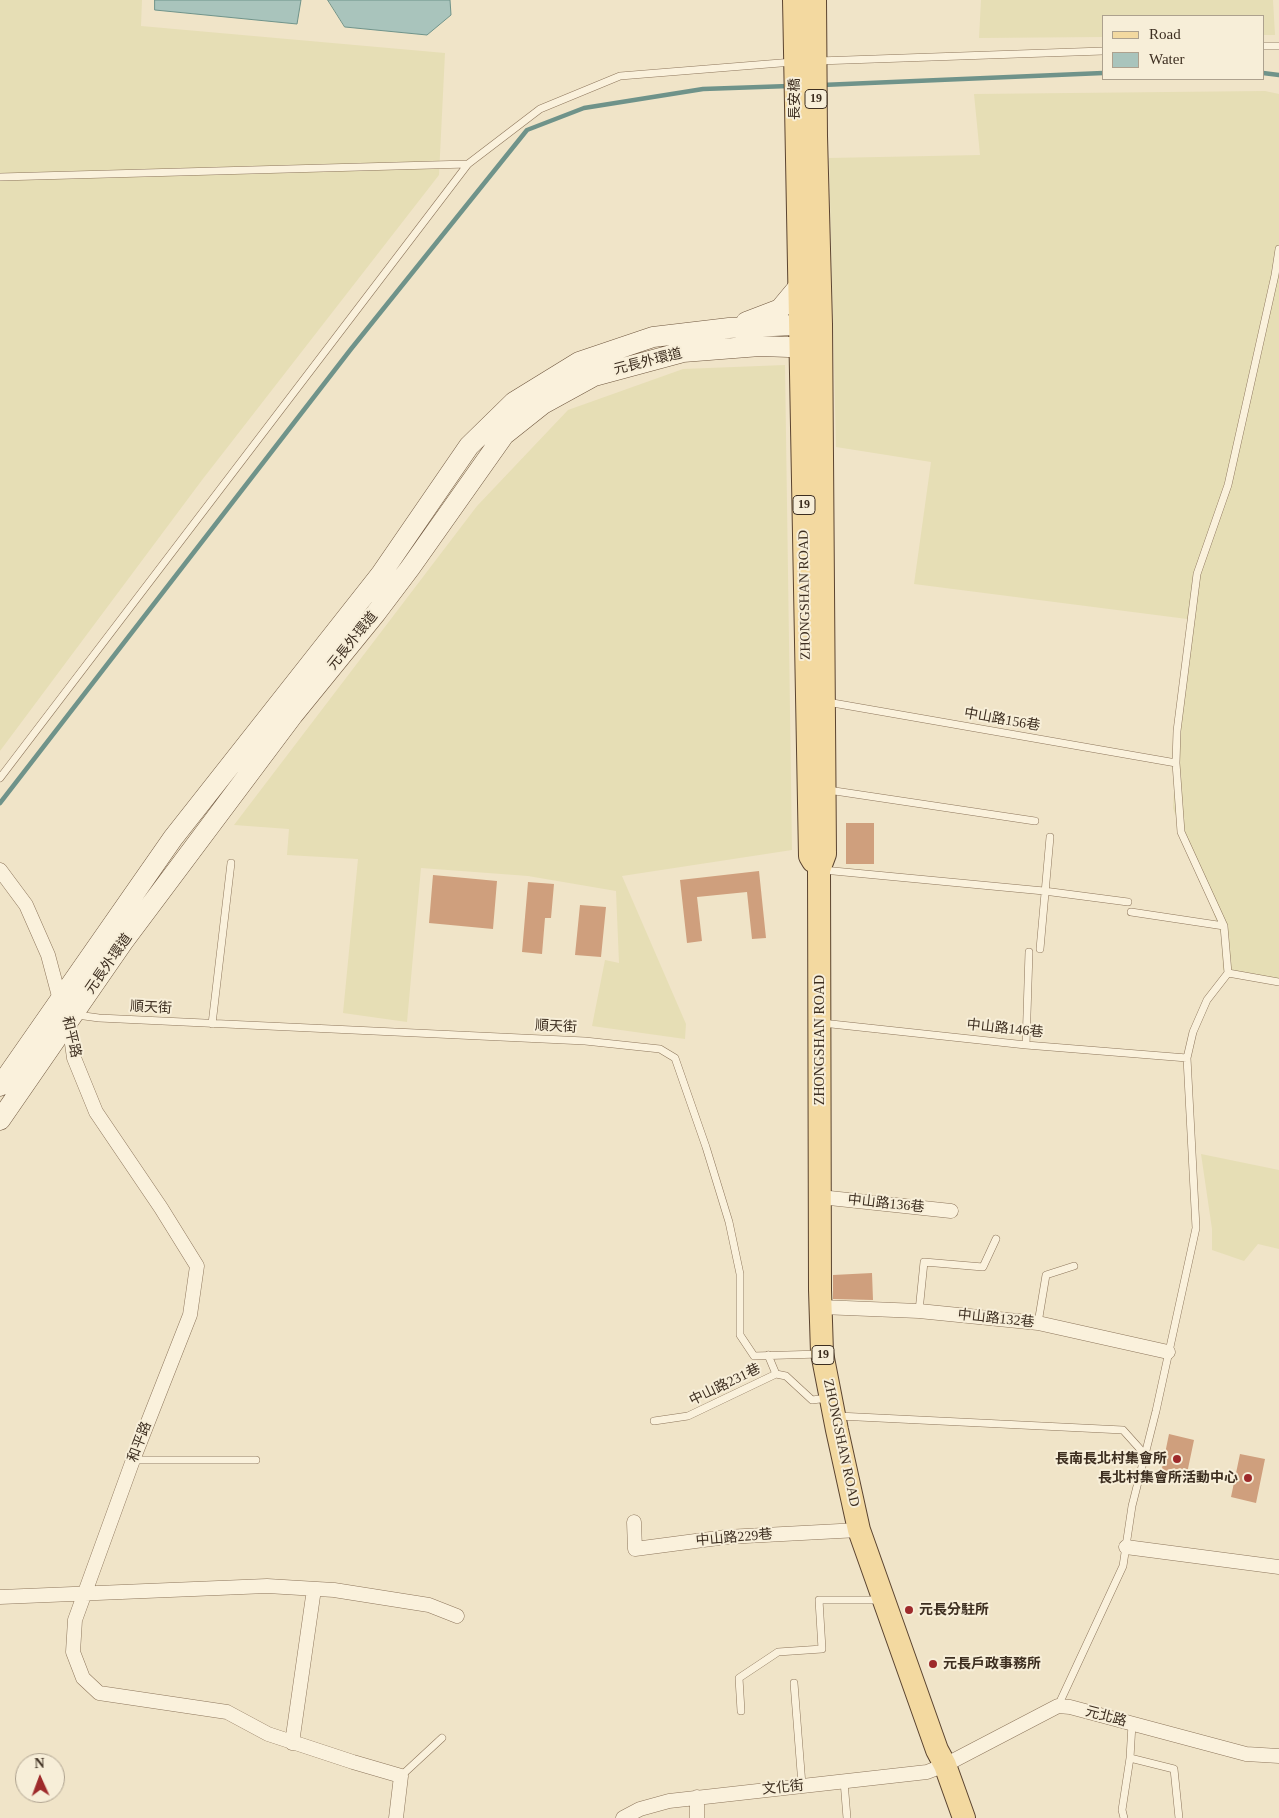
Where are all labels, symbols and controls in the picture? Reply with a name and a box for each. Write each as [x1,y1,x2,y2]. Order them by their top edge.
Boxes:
legend [1102,15,1264,80]
text: Road [1149,26,1181,42]
text: Water [1149,51,1184,67]
street label: 長安橋 [787,78,803,120]
road number: 19 [805,90,827,108]
street label: 元長外環道 [612,345,684,379]
road number: 19 [793,496,815,514]
street label: ZHONGSHAN ROAD [795,530,815,660]
street label: 元長外環道 [324,609,382,673]
street label: 中山路156巷 [963,705,1041,735]
street label: 元長外環道 [82,931,136,997]
street label: ZHONGSHAN ROAD [812,975,828,1105]
street label: 順天街 [130,999,172,1017]
street label: 和平路 [58,1015,84,1059]
street label: 中山路146巷 [966,1017,1044,1041]
street label: 順天街 [535,1018,577,1036]
street label: 中山路136巷 [847,1192,925,1216]
street label: 中山路132巷 [957,1307,1035,1331]
road number: 19 [812,1346,834,1364]
street label: 中山路231巷 [687,1361,763,1409]
street label: ZHONGSHAN ROAD [819,1378,863,1508]
street label: 和平路 [125,1419,155,1465]
place label: 長南長北村集會所 [1055,1451,1167,1467]
marker: 長南長北村集會所 [1171,1453,1183,1465]
place label: 長北村集會所活動中心 [1098,1470,1238,1486]
marker: 長北村集會所活動中心 [1242,1472,1254,1484]
street label: 中山路229巷 [695,1526,773,1550]
place label: 元長分駐所 [919,1602,989,1618]
marker: 元長分駐所 [903,1604,915,1616]
place label: 元長戶政事務所 [943,1656,1041,1672]
marker: 元長戶政事務所 [927,1658,939,1670]
street label: 元北路 [1084,1703,1128,1731]
north arrow [15,1753,65,1803]
text: N [34,1756,45,1771]
street label: 文化街 [761,1777,805,1799]

